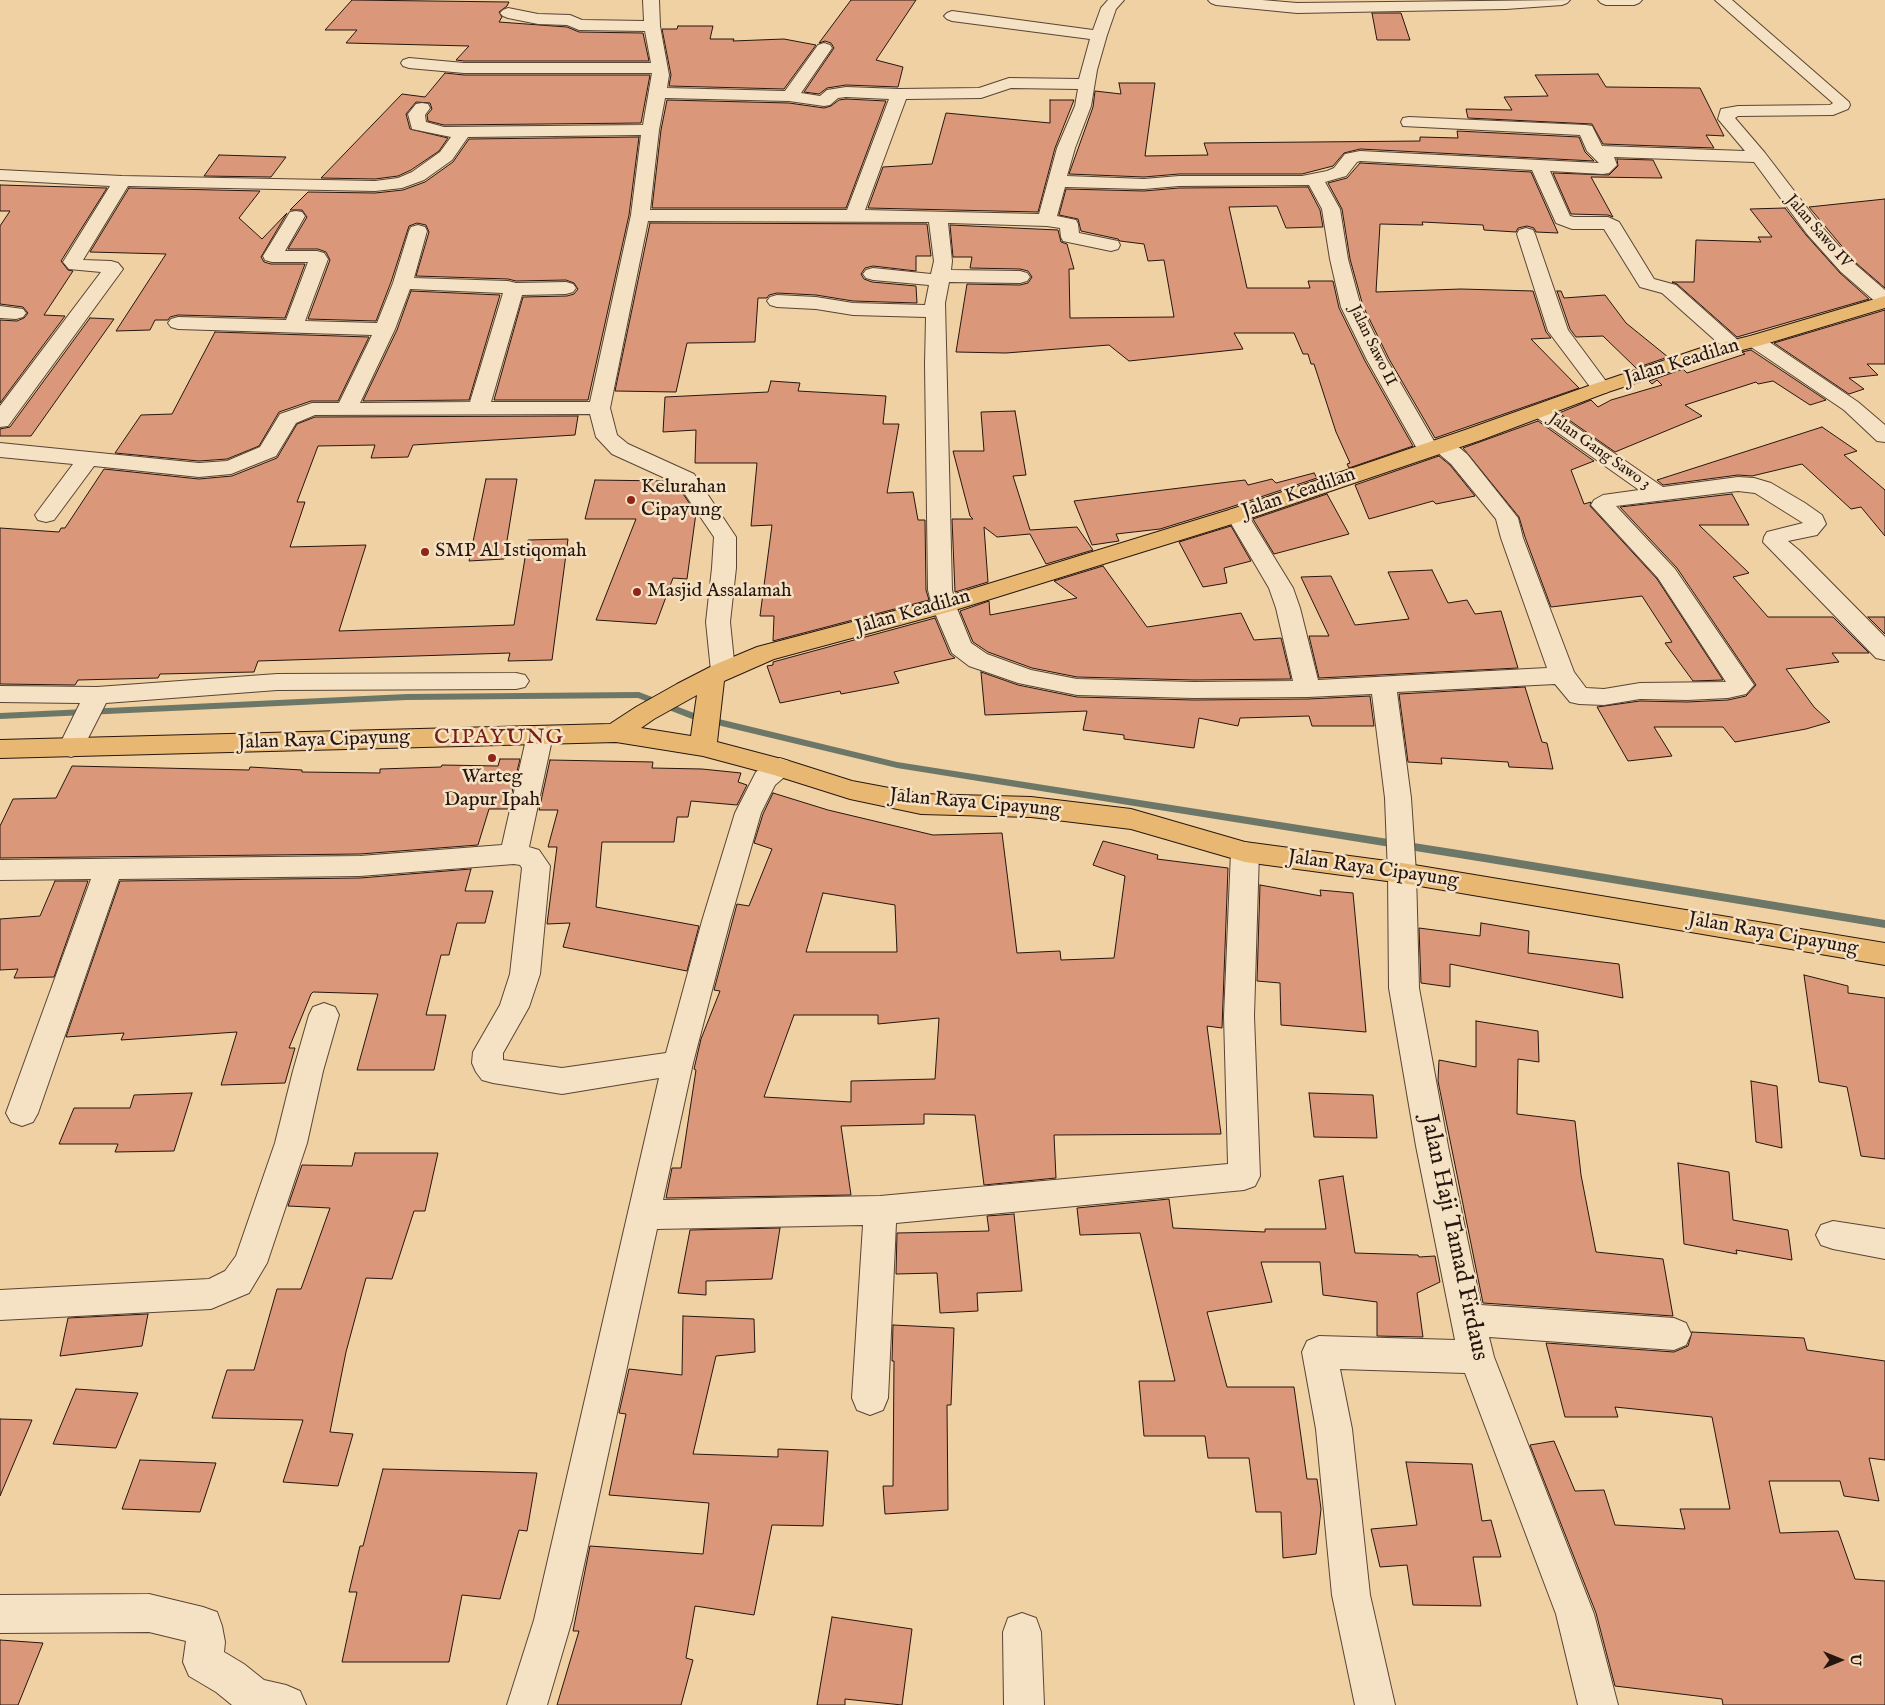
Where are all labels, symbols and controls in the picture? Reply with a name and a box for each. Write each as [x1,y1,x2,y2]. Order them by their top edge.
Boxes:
street label: Jalan Sawo IV [1781,191,1855,273]
street label: Jalan Sawo II [1344,302,1400,390]
street label: Jalan Keadilan [1622,334,1742,392]
street label: Jalan Gang Sawo 3 [1544,410,1654,494]
street label: Jalan Keadilan [1239,463,1359,525]
place label: Kelurahan Cipayung [641,476,726,523]
marker: Kelurahan Cipayung [625,494,637,506]
place label: SMP Al Istiqomah [435,540,587,564]
marker: SMP Al Istiqomah [419,546,431,558]
place label: Masjid Assalamah [647,580,792,604]
street label: Jalan Keadilan [853,585,973,641]
marker: Masjid Assalamah [631,586,643,598]
district label: CIPAYUNG [433,725,565,751]
street label: Jalan Raya Cipayung [238,726,410,756]
marker: Warteg Dapur Ipah [486,752,498,764]
place label: Warteg Dapur Ipah [444,766,540,813]
street label: Jalan Raya Cipayung [888,785,1062,823]
street label: Jalan Raya Cipayung [1286,846,1460,894]
street label: Jalan Raya Cipayung [1686,908,1860,962]
street label: Jalan Haji Tamad Firdaus [1413,1113,1493,1363]
north arrow [1815,1635,1865,1685]
text: U [1846,1654,1864,1666]

